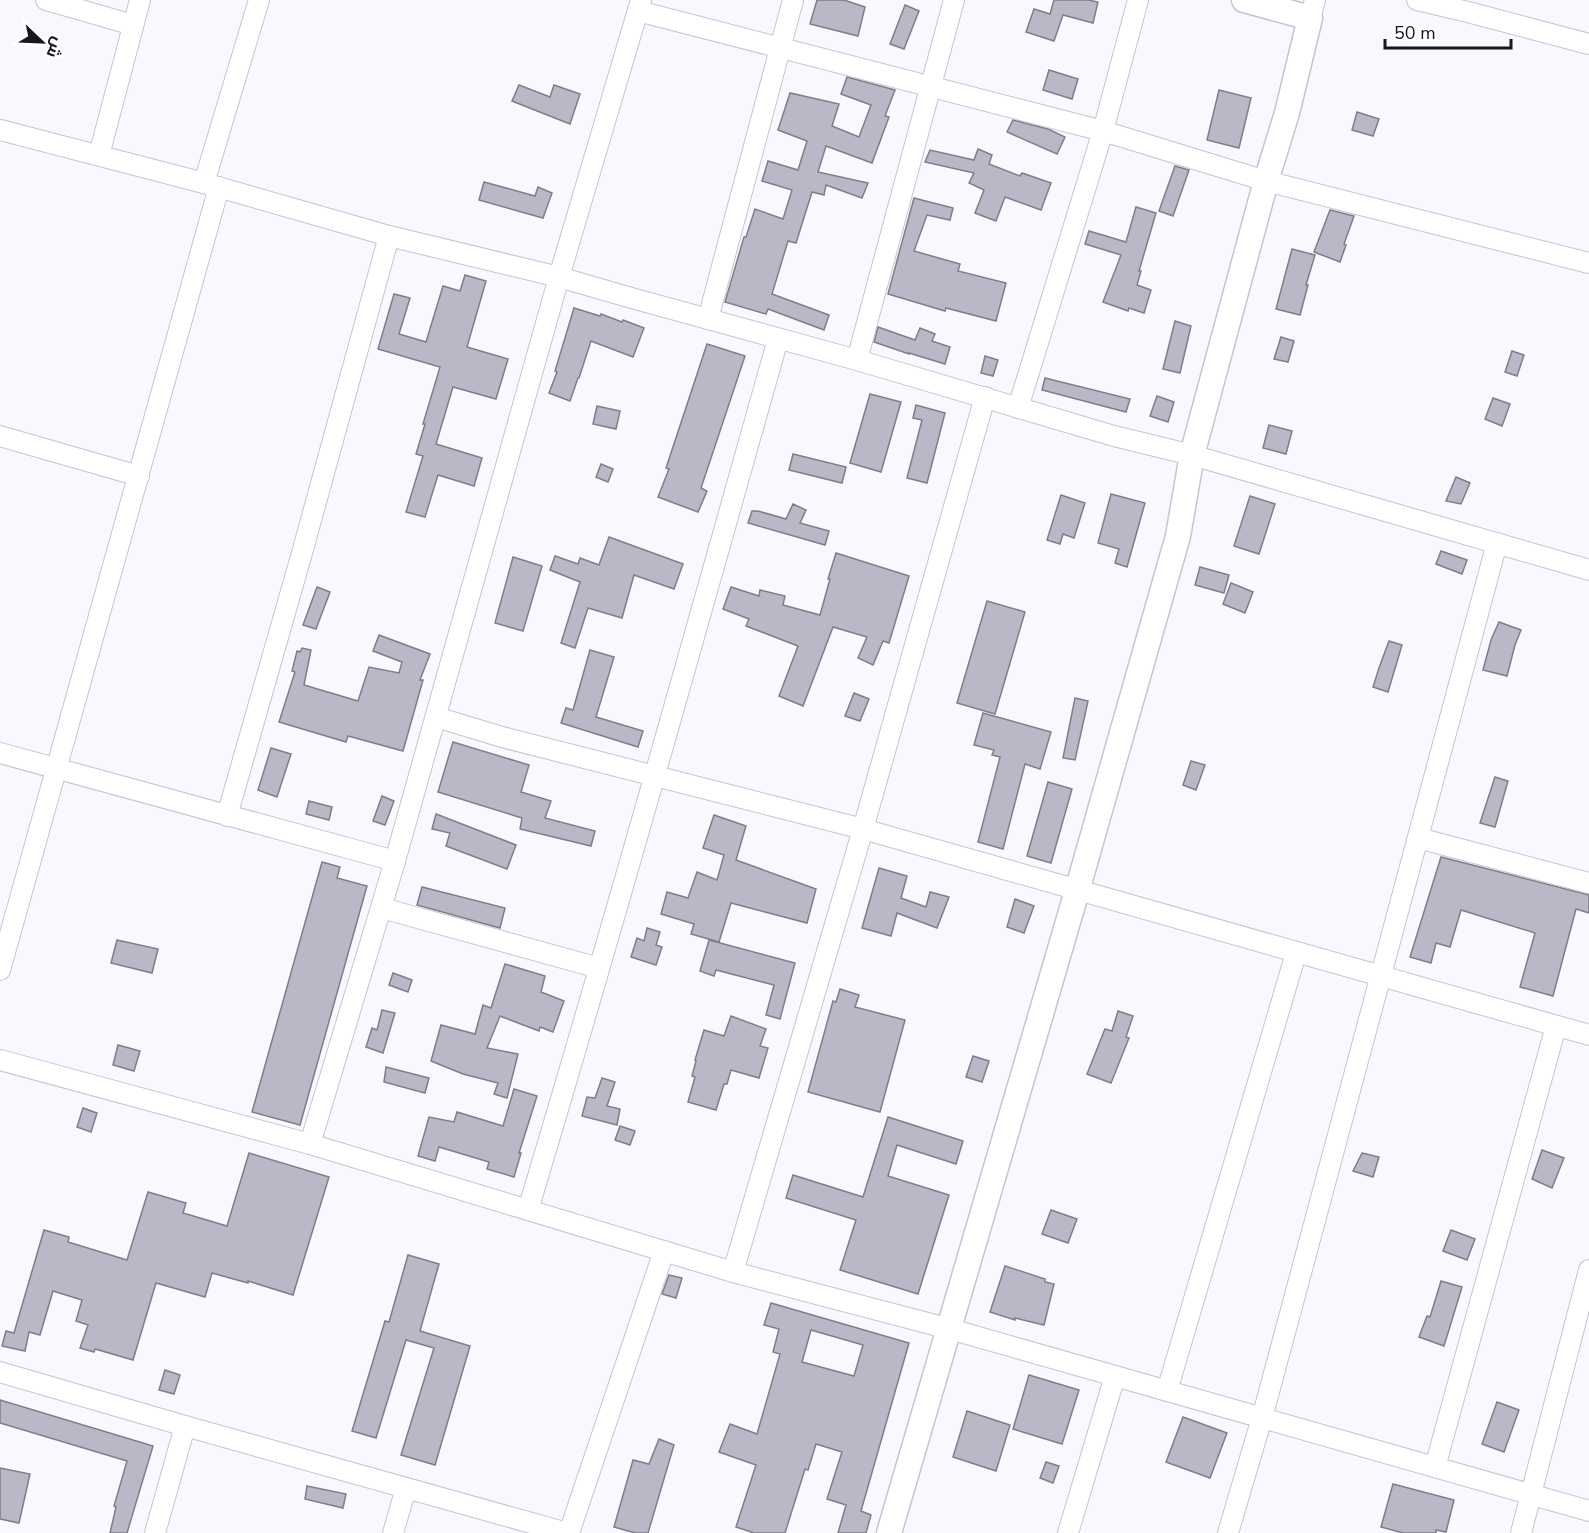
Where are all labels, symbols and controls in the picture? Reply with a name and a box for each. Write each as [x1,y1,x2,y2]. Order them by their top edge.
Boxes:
north arrow [12,12,72,72]
scale bar [1385,12,1511,50]
text: 50 m [1394,21,1436,45]
text: ش [41,34,69,61]

